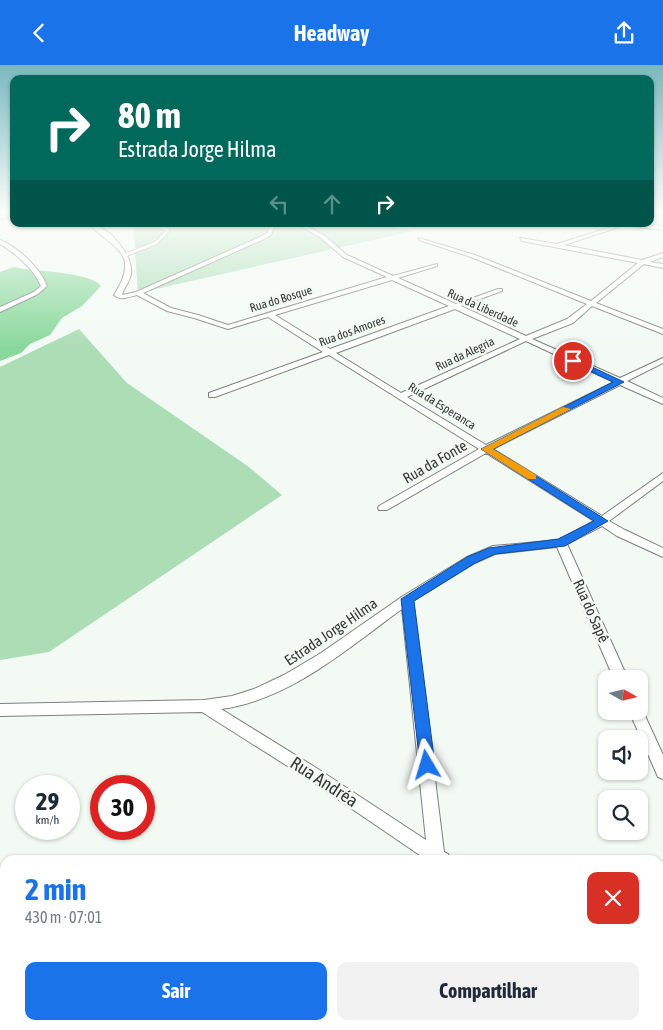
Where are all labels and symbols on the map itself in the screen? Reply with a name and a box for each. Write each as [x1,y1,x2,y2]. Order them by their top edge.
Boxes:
street label: Rua do Bosque [248,283,314,315]
street label: Rua da Liberdade [445,286,521,330]
street label: Rua dos Amores [317,313,387,349]
street label: Rua da Alegria [433,334,497,374]
pin [552,340,594,382]
street label: Rua da Esperanca [406,380,478,432]
street label: Rua da Fonte [400,436,470,487]
street label: Rua do Sapê [570,577,613,645]
street label: Estrada Jorge Hilma [281,594,380,669]
north arrow [598,670,648,720]
position arrow [400,738,452,790]
street label: Rua Andréa [286,752,362,811]
speed limit sign: 30 [90,775,155,840]

